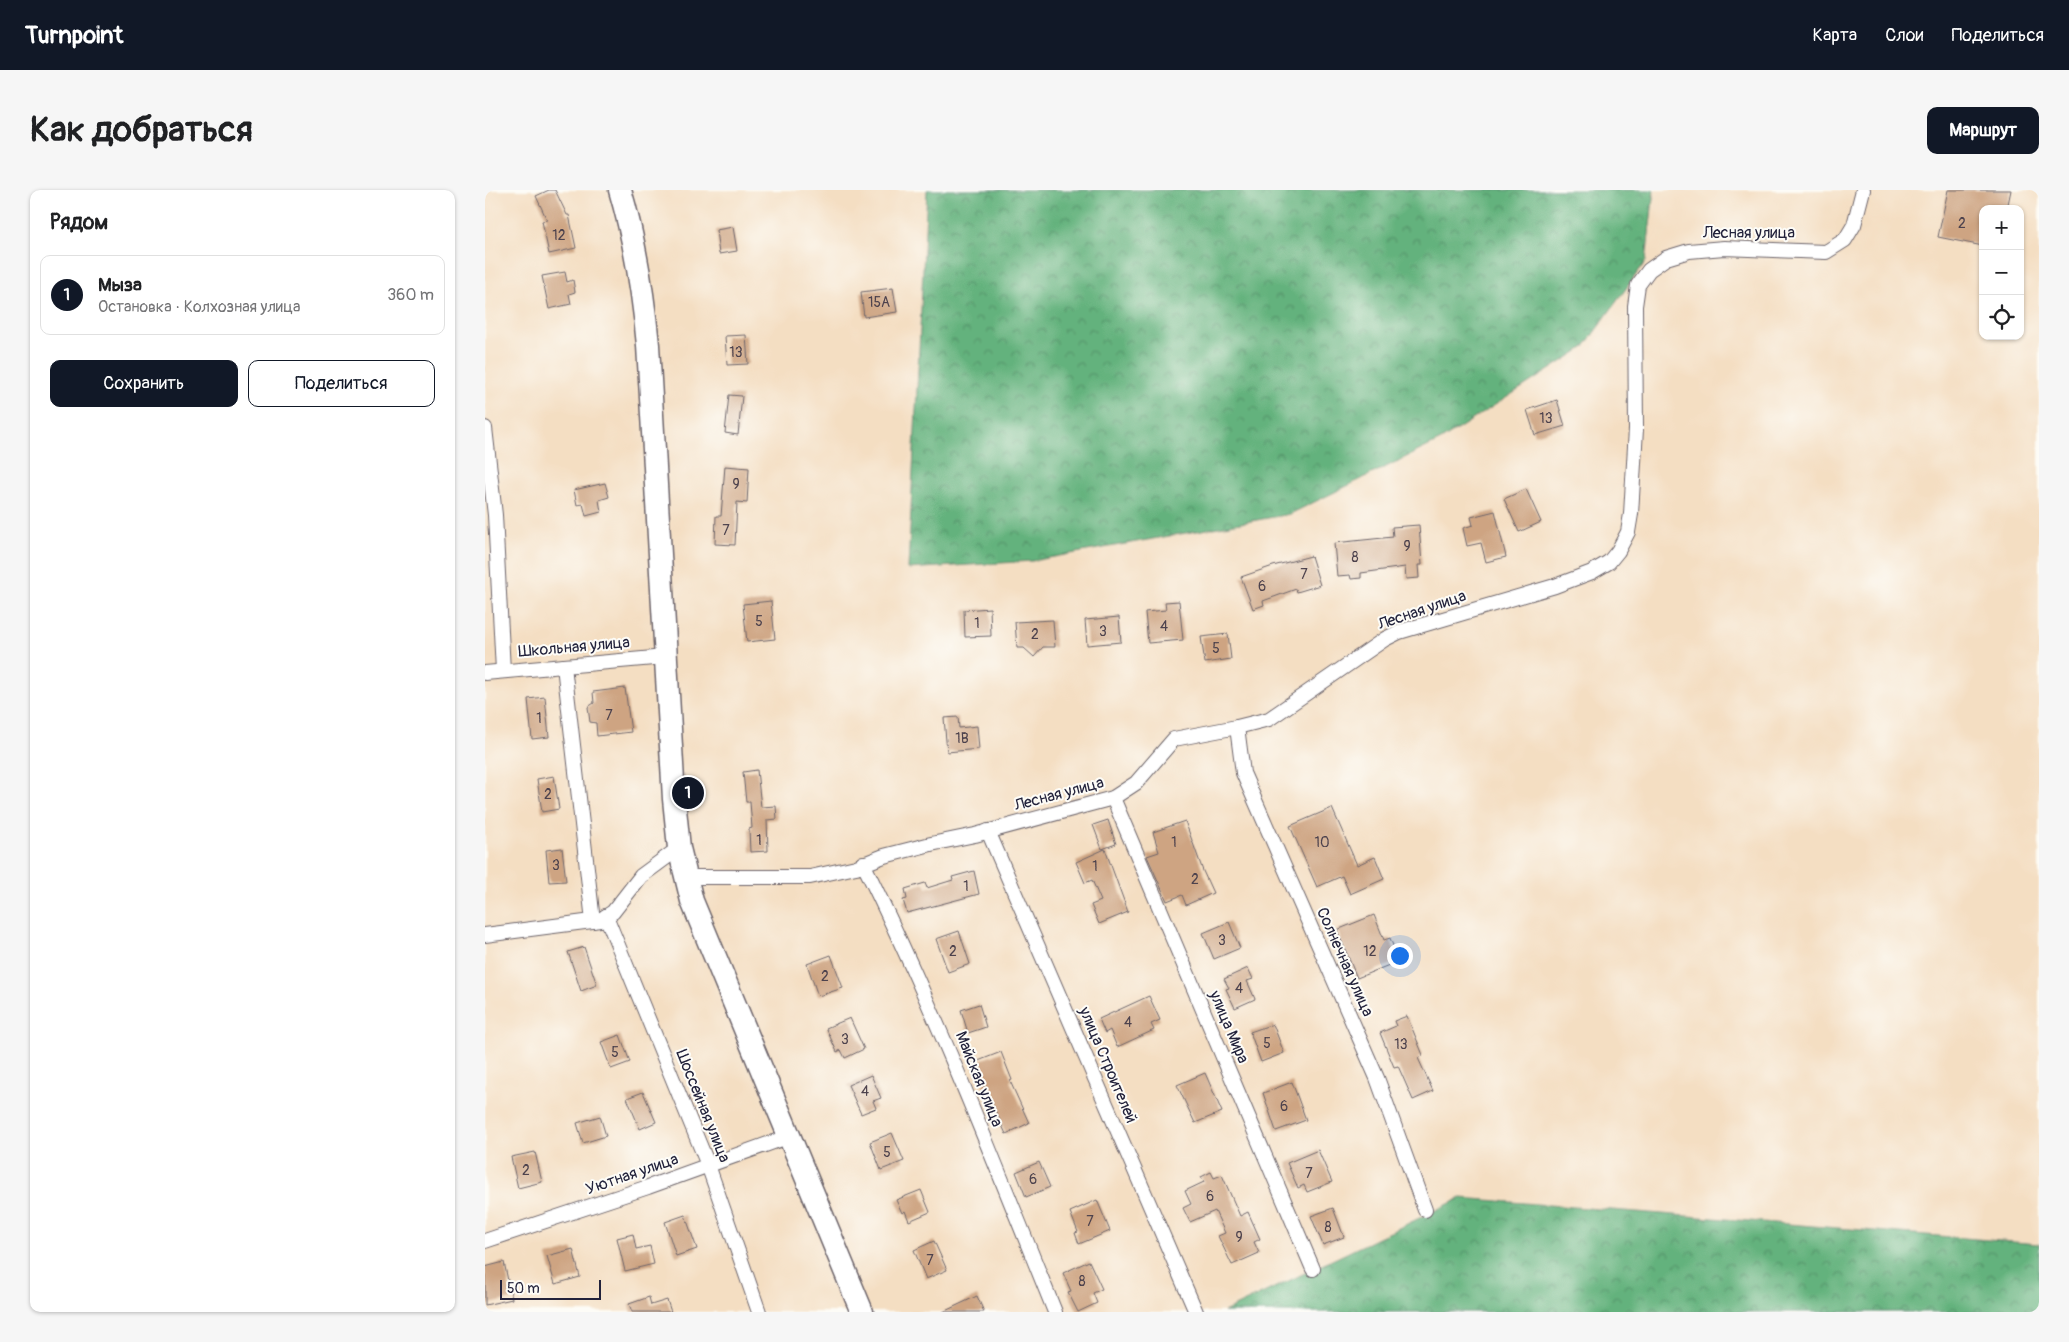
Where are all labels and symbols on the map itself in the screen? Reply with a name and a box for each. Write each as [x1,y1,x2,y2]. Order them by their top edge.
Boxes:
house number: 2 [1958,215,1966,232]
street label: Лесная улица [1702,223,1795,243]
house number: 12 [552,227,566,244]
house number: 15А [868,294,890,311]
house number: 13 [729,344,743,361]
house number: 13 [1539,410,1553,427]
house number: 9 [732,476,740,493]
house number: 7 [722,522,730,539]
house number: 9 [1403,538,1411,555]
house number: 8 [1351,549,1359,566]
house number: 7 [1300,566,1308,583]
house number: 6 [1258,578,1266,595]
street label: Лесная улица [1374,586,1469,635]
house number: 5 [755,613,763,630]
house number: 1 [974,615,980,632]
house number: 4 [1160,618,1168,635]
house number: 3 [1099,623,1107,640]
house number: 2 [1031,626,1039,643]
street label: Школьная улица [517,632,631,662]
house number: 5 [1212,640,1220,657]
house number: 7 [605,707,613,724]
house number: 1 [536,710,542,727]
house number: 1В [955,730,969,747]
street label: Лесная улица [1011,772,1106,816]
pin: 1 [672,774,704,812]
house number: 2 [544,786,552,803]
house number: 1 [756,832,762,849]
house number: 1 [1171,834,1177,851]
house number: 10 [1314,834,1330,851]
house number: 3 [552,857,560,874]
house number: 1 [1092,858,1098,875]
house number: 2 [1191,871,1199,888]
house number: 1 [963,878,969,895]
street label: Солнечная улица [1312,904,1378,1020]
house number: 3 [1218,932,1226,949]
house number: 2 [949,943,957,960]
house number: 12 [1363,943,1377,960]
your location [1387,943,1413,969]
house number: 2 [821,968,829,985]
house number: 4 [1235,980,1243,997]
street label: улица Мира [1204,987,1253,1066]
street label: улица Строителей [1074,1003,1142,1126]
house number: 4 [1124,1014,1132,1031]
street label: Майская улица [951,1028,1007,1130]
house number: 3 [841,1031,849,1048]
house number: 5 [1263,1035,1271,1052]
house number: 13 [1394,1036,1408,1053]
house number: 5 [611,1044,619,1061]
street label: Шоссейная улица [671,1047,735,1165]
house number: 4 [861,1083,869,1100]
house number: 6 [1280,1098,1288,1115]
house number: 5 [883,1144,891,1161]
street label: Уютная улица [583,1149,681,1199]
house number: 2 [522,1162,530,1179]
house number: 7 [1305,1165,1313,1182]
house number: 6 [1029,1171,1037,1188]
house number: 6 [1206,1188,1214,1205]
house number: 7 [1086,1213,1094,1230]
house number: 8 [1324,1219,1332,1236]
house number: 9 [1235,1229,1243,1246]
house number: 7 [926,1252,934,1269]
house number: 8 [1078,1273,1086,1290]
scale bar [500,1277,601,1300]

